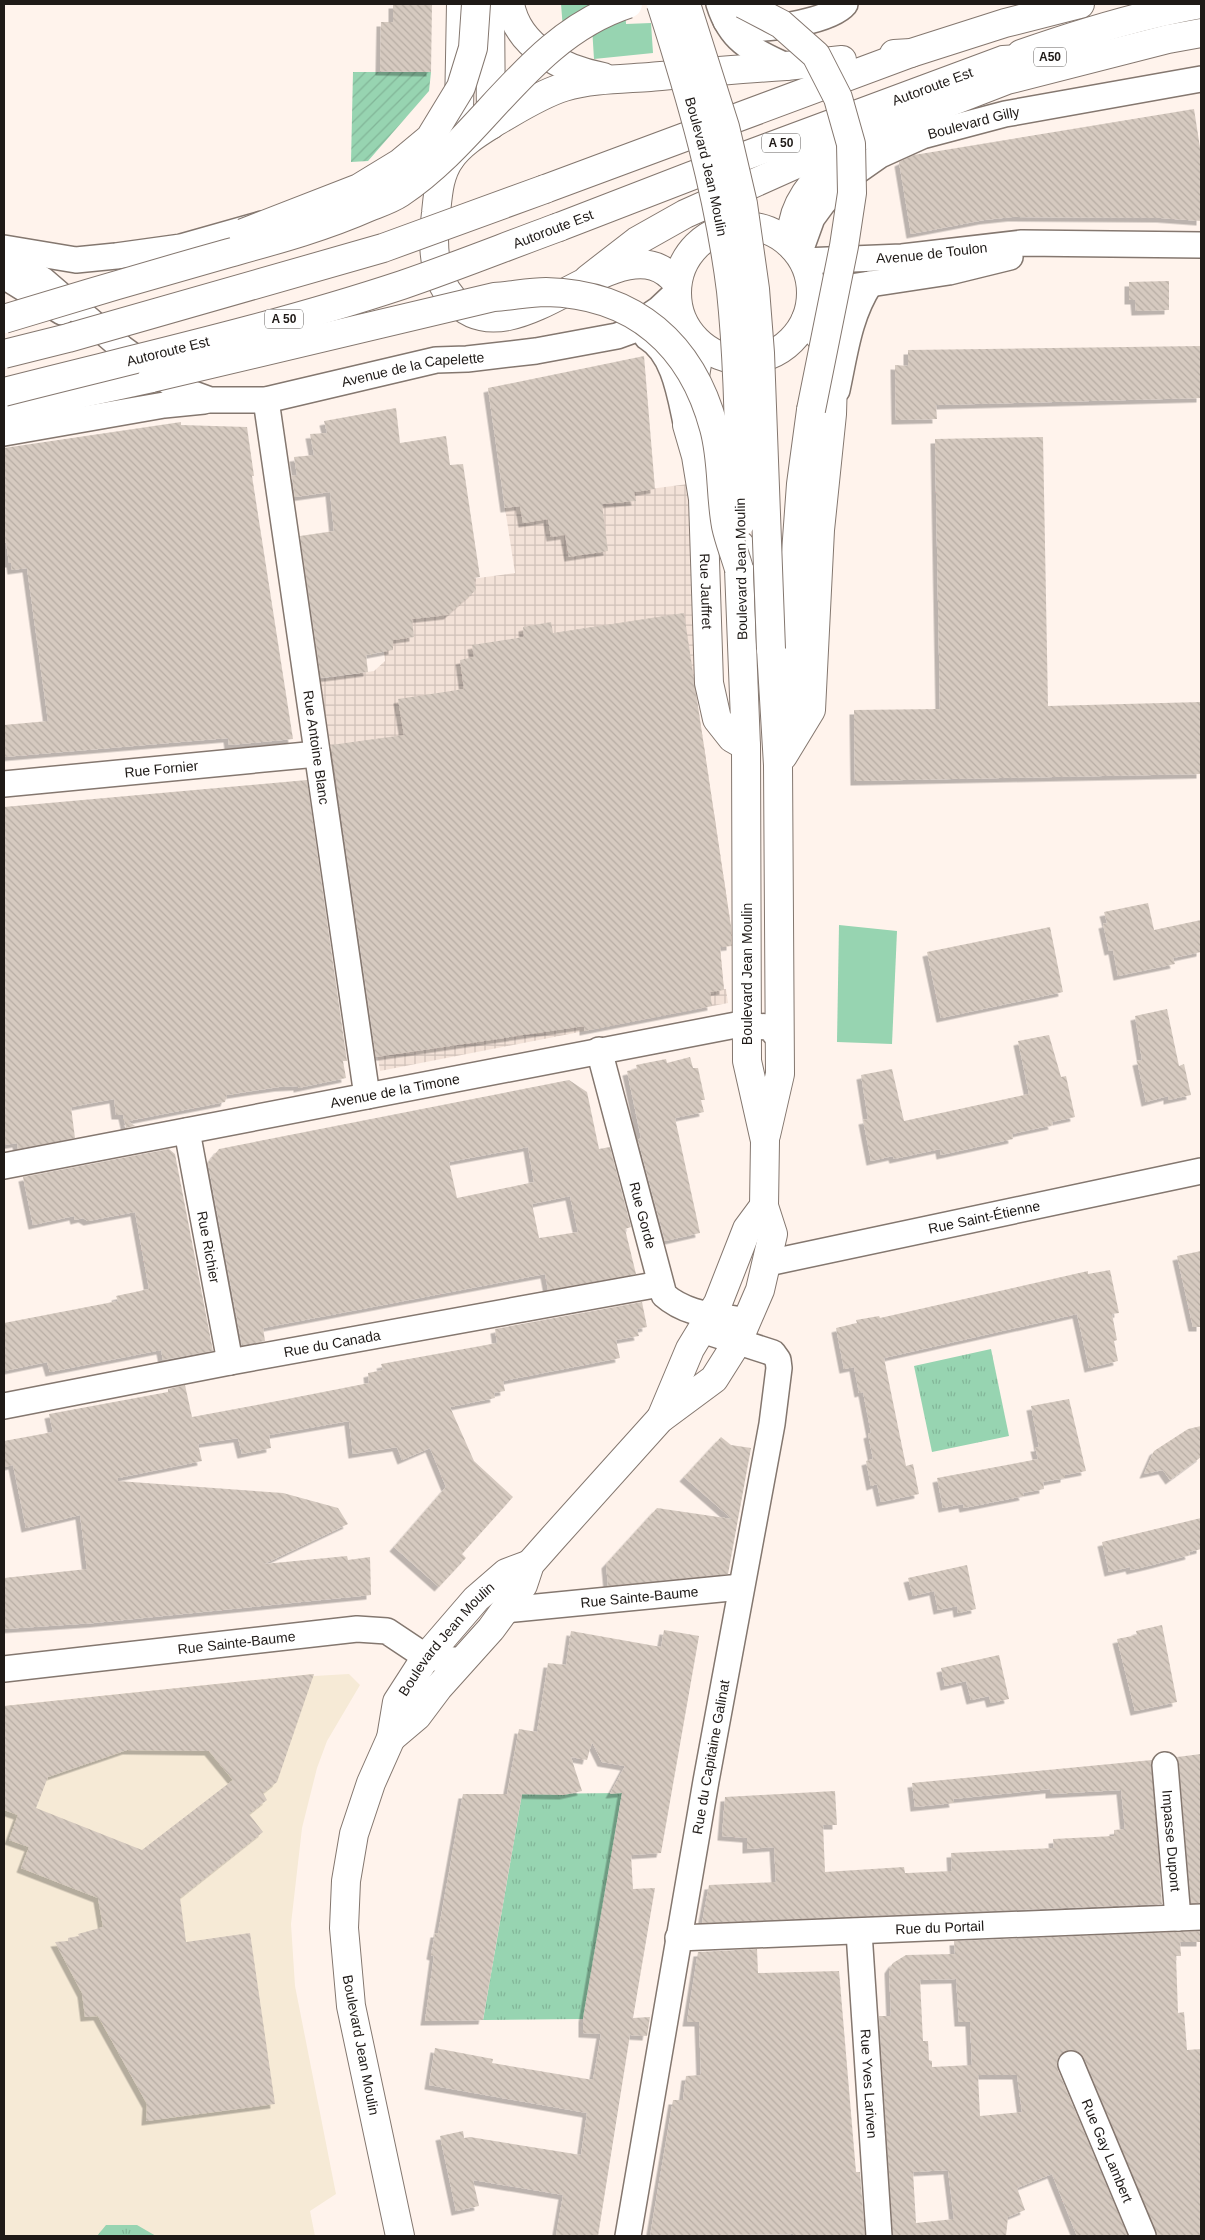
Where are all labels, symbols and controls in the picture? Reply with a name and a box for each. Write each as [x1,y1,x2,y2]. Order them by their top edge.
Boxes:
road number: A50 [1034,48,1066,66]
street label: Autoroute Est [890,64,975,109]
street label: Boulevard Jean Moulin [682,95,730,238]
street label: Boulevard Gilly [926,104,1021,142]
road number: A 50 [762,134,800,152]
street label: Autoroute Est [511,206,596,252]
street label: Avenue de Toulon [876,239,988,266]
road number: A 50 [265,310,303,328]
street label: Autoroute Est [125,333,211,369]
street label: Avenue de la Capelette [340,349,485,390]
street label: Boulevard Jean Moulin [732,498,750,640]
street label: Rue Jauffret [697,553,715,630]
street label: Rue Antoine Blanc [300,689,333,806]
street label: Rue Fornier [124,757,199,780]
street label: Boulevard Jean Moulin [739,903,755,1045]
street label: Avenue de la Timone [329,1070,461,1111]
street label: Rue Gorde [626,1180,659,1251]
street label: Rue Saint-Étienne [927,1197,1042,1237]
street label: Rue Richier [194,1210,223,1285]
street label: Rue du Canada [282,1327,382,1360]
street label: Boulevard Jean Moulin [395,1579,497,1699]
street label: Rue Sainte-Baume [580,1583,699,1611]
street label: Rue Sainte-Baume [177,1628,296,1657]
street label: Rue du Capitaine Galinat [689,1678,733,1836]
street label: Impasse Dupont [1159,1789,1184,1892]
street label: Rue du Portail [895,1918,984,1937]
street label: Boulevard Jean Moulin [340,1974,382,2116]
street label: Rue Yves Lariven [857,2028,881,2139]
street label: Rue Gay Lambert [1079,2097,1136,2205]

